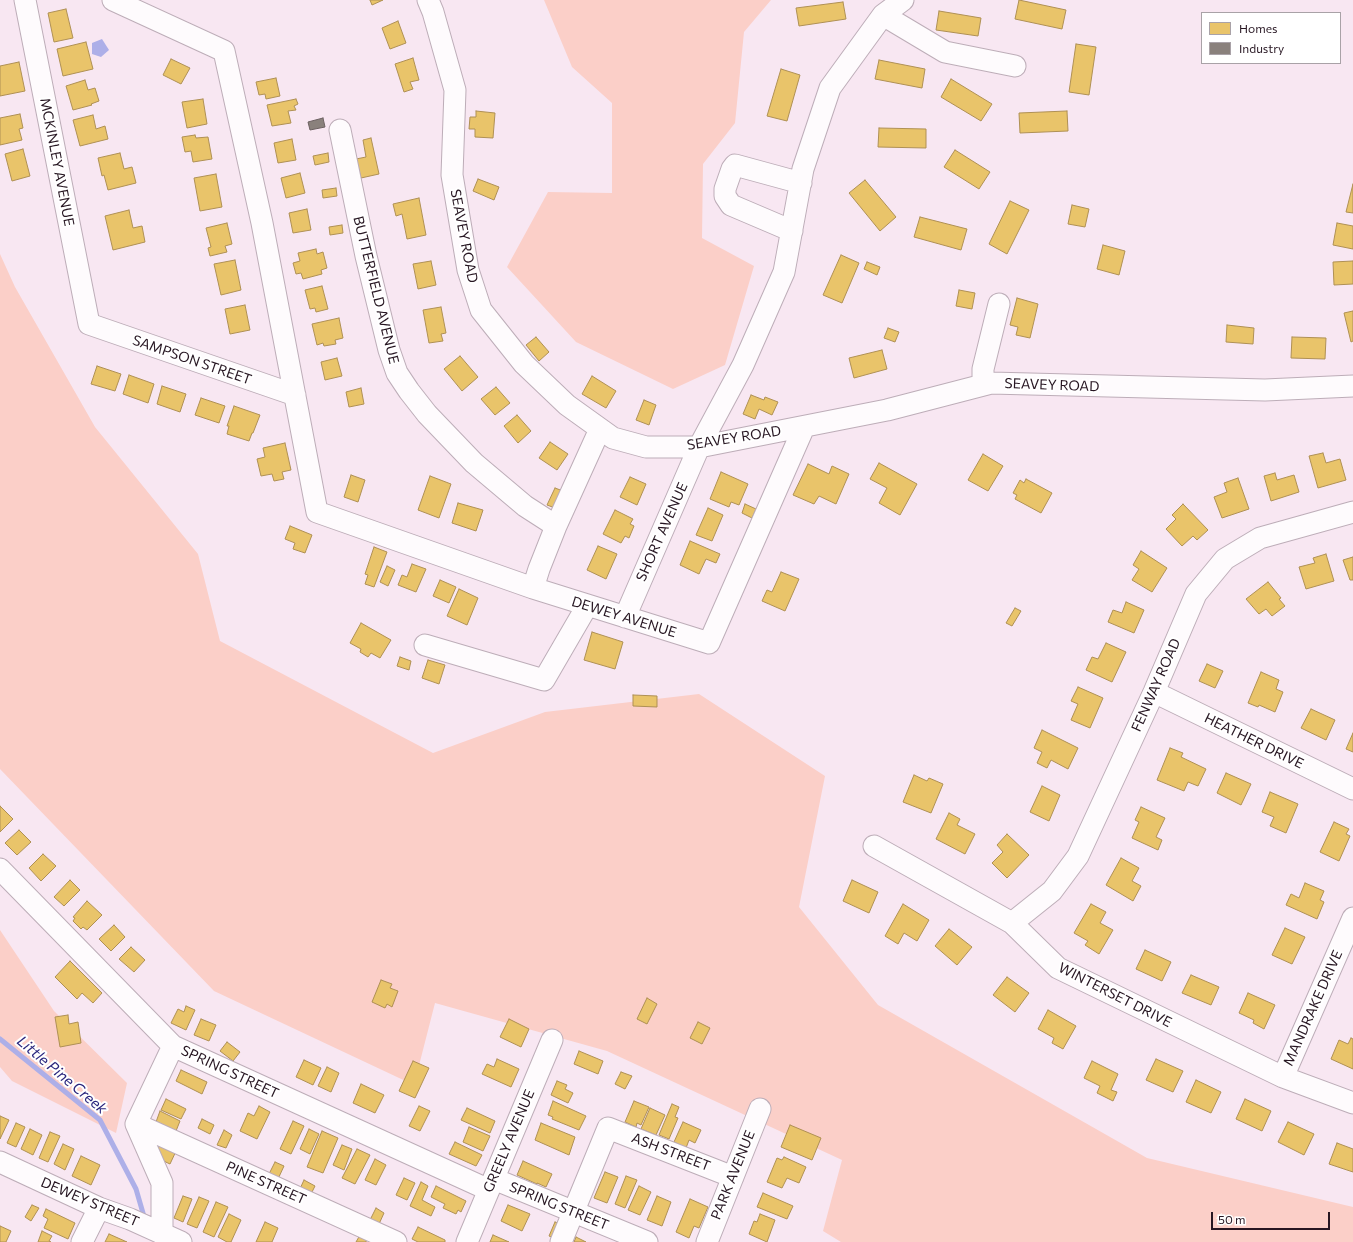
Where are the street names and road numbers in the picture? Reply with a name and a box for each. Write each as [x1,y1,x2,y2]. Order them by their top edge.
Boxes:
street label: MCKINLEY AVENUE [36,96,78,228]
street label: SEAVEY ROAD [447,188,481,284]
street label: BUTTERFIELD AVENUE [349,214,403,366]
street label: SAMPSON STREET [130,332,254,388]
street label: SEAVEY ROAD [1004,375,1100,395]
street label: SEAVEY ROAD [686,422,782,454]
street label: SHORT AVENUE [633,480,691,584]
street label: DEWEY AVENUE [570,593,678,641]
street label: FENWAY ROAD [1128,636,1184,734]
street label: HEATHER DRIVE [1202,710,1306,772]
street label: MANDRAKE DRIVE [1280,948,1346,1068]
street label: WINTERSET DRIVE [1055,959,1175,1031]
street label: SPRING STREET [179,1042,281,1102]
street label: GREELY AVENUE [480,1087,538,1195]
street label: PARK AVENUE [707,1128,759,1222]
street label: ASH STREET [629,1129,713,1175]
street label: PINE STREET [223,1158,309,1208]
street label: DEWEY STREET [38,1174,142,1230]
street label: SPRING STREET [507,1178,611,1234]

